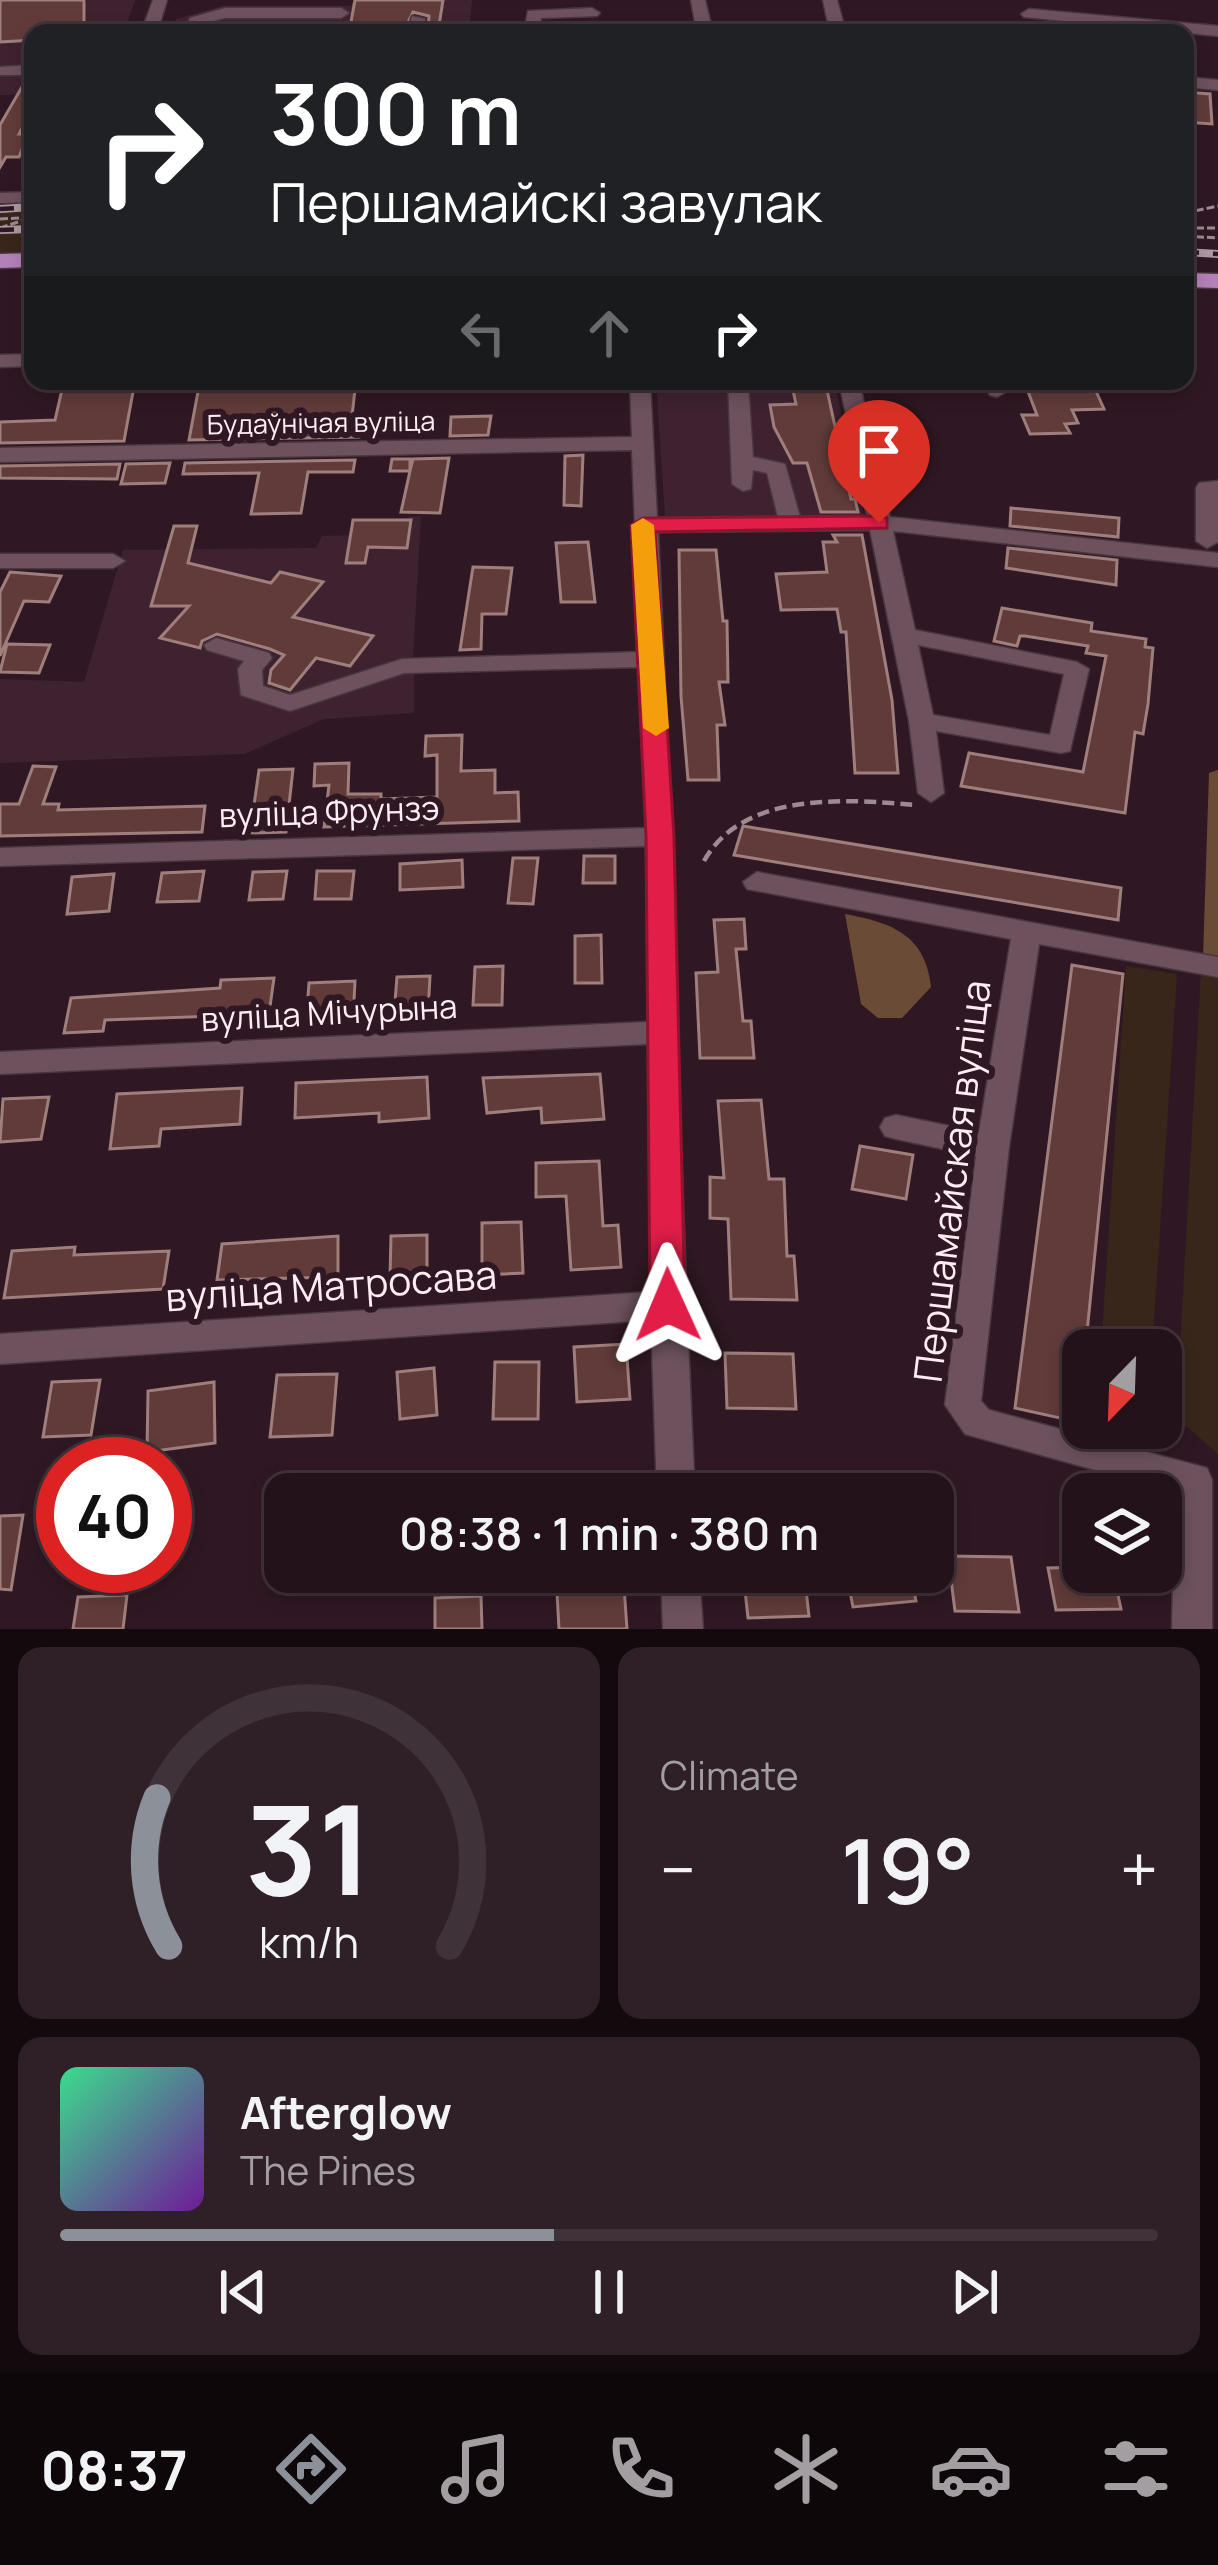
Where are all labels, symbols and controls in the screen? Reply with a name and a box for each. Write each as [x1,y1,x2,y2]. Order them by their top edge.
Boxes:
text: 300 m [270,55,522,170]
icon: right [72,72,228,228]
text: Першамайскі завулак [270,164,822,238]
icon: left [450,300,516,366]
icon: ahead [576,300,642,366]
icon: right [702,300,768,366]
pin [828,400,930,523]
street label: Будаўнічая вуліца [206,402,436,442]
icon: arrive [846,418,912,484]
street label: вуліца Фрунзэ [218,785,440,837]
street label: Першамайская вуліца [900,977,1002,1385]
street label: вуліца Мічурына [200,983,458,1041]
position arrow [605,1242,731,1368]
street label: вуліца Матросава [164,1246,498,1324]
north arrow [1062,1329,1182,1449]
map controls [1062,1329,1182,1593]
speed limit sign: 40 [36,1437,192,1593]
button: layers [1062,1473,1182,1593]
text: 08:38 · 1 min · 380 m [399,1502,819,1564]
text: Climate [660,1748,799,1802]
text: 31 [245,1762,373,1932]
text: 19° [841,1808,975,1931]
text: − [660,1824,696,1914]
text: + [1120,1824,1158,1914]
text: km/h [259,1912,359,1971]
text: Afterglow [240,2081,452,2143]
text: The Pines [240,2143,416,2197]
icon: previous [210,2259,276,2325]
icon: pause [576,2259,642,2325]
icon: next [942,2259,1008,2325]
icon: directions [269,2427,353,2511]
icon: music [434,2427,518,2511]
icon: phone [599,2427,683,2511]
icon: climate [764,2427,848,2511]
icon: car [929,2427,1013,2511]
icon: filters [1094,2427,1178,2511]
text: 08:37 [40,2432,188,2506]

